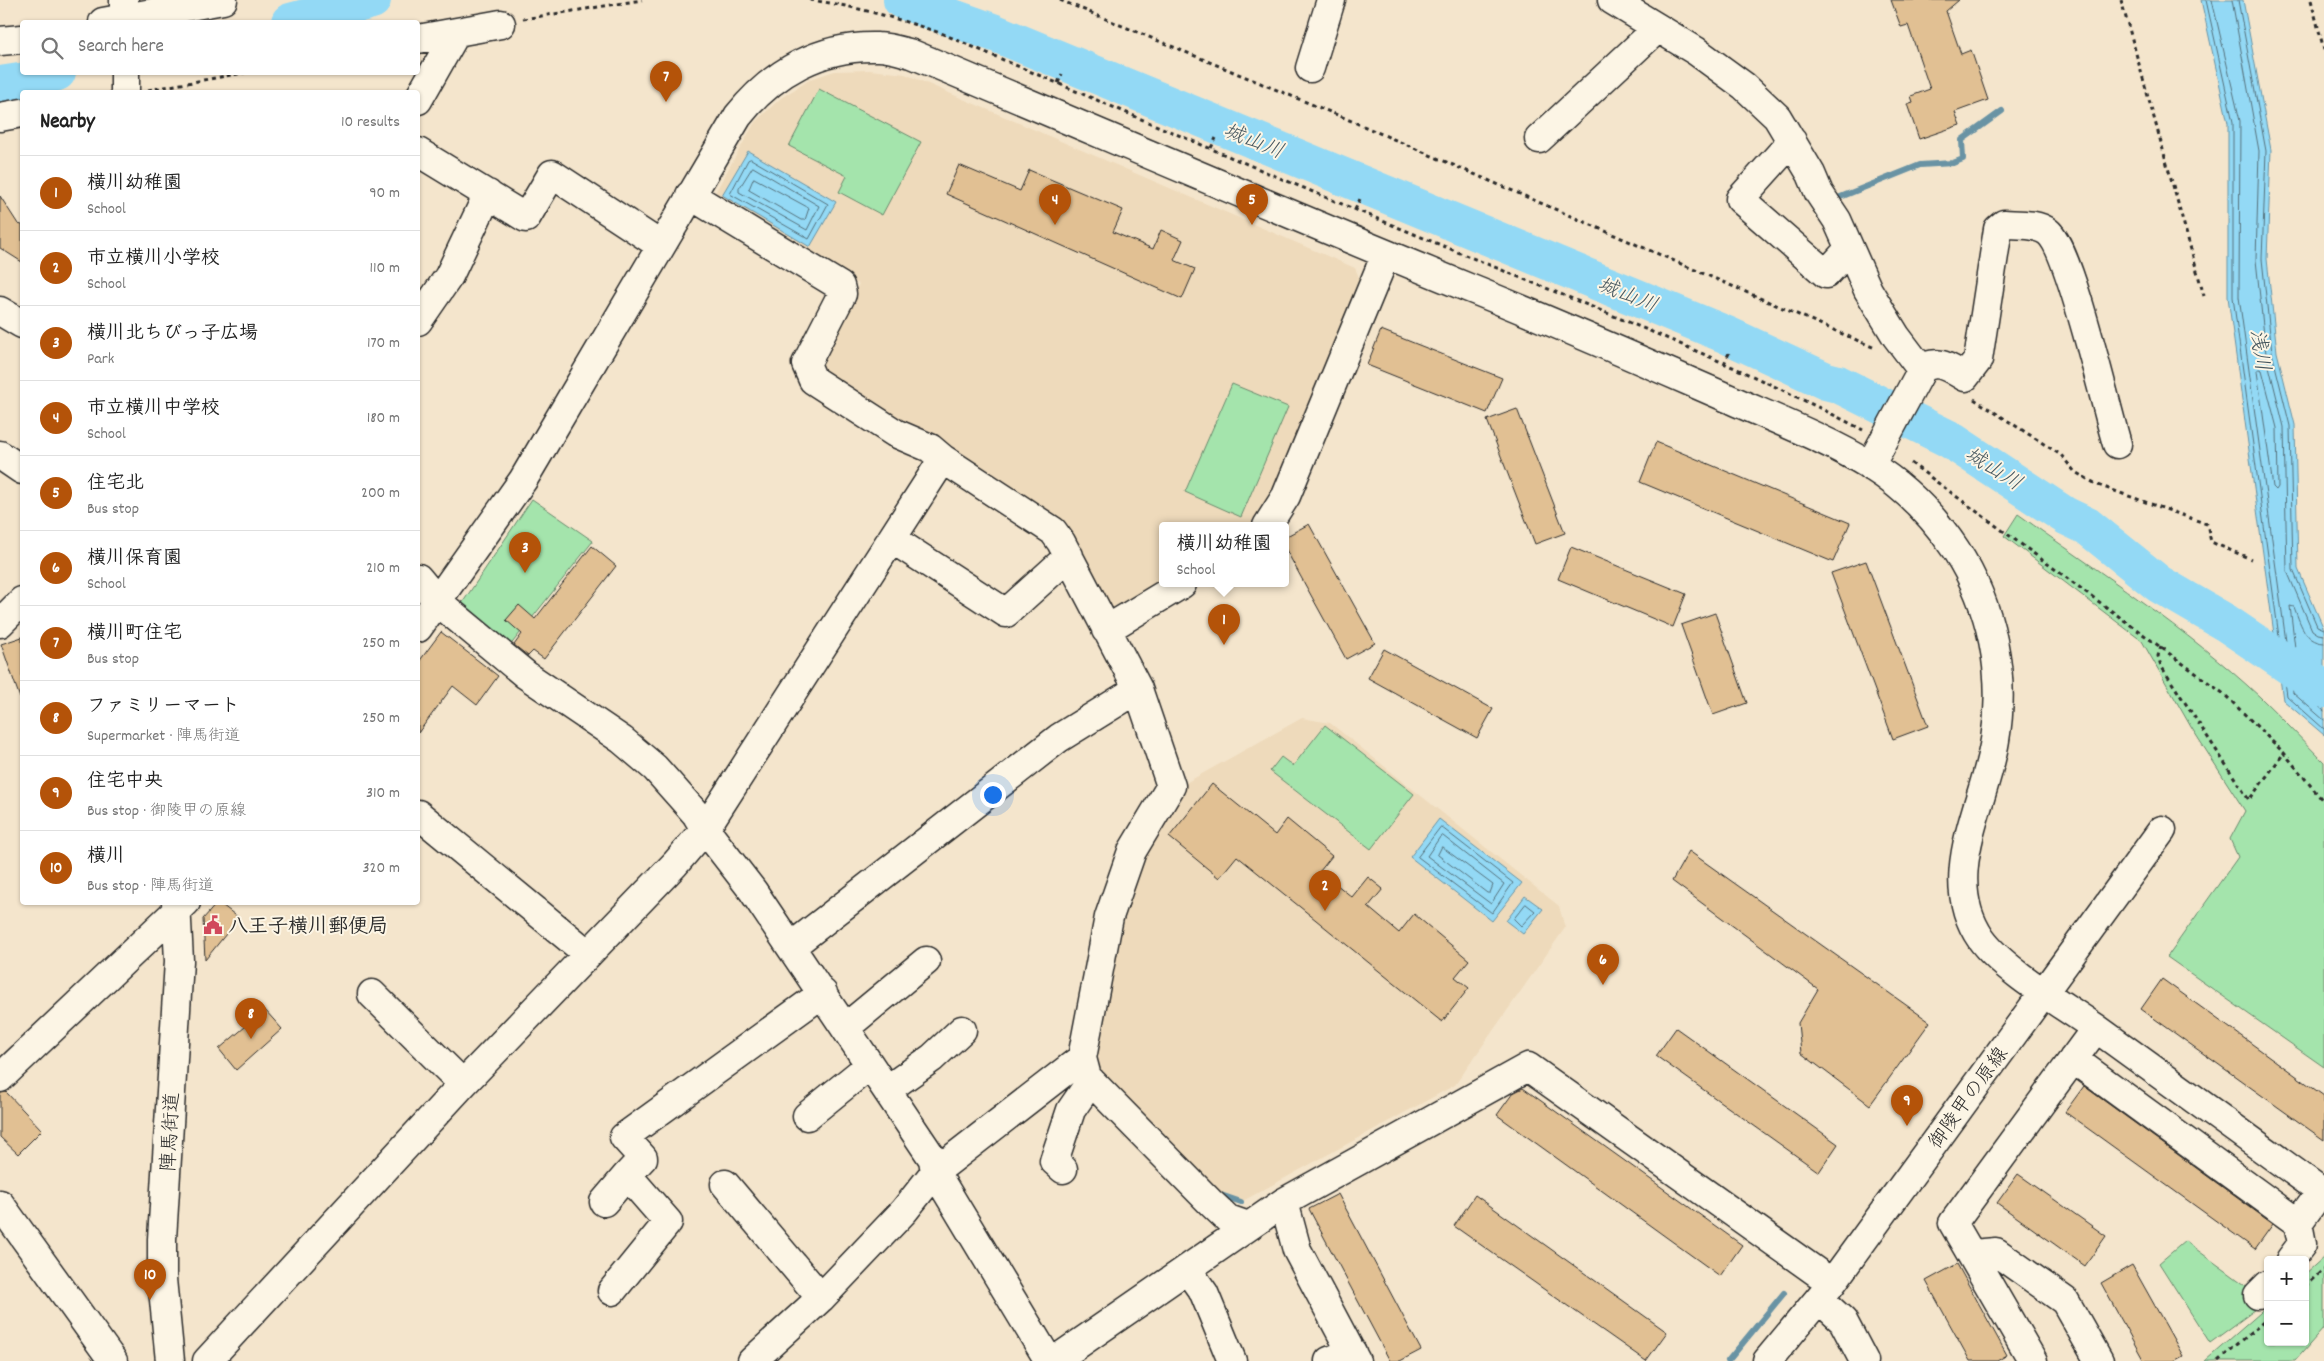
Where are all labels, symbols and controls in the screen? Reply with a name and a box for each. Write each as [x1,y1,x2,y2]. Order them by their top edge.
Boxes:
search box [20,20,420,75]
icon: search [38,34,66,62]
text: Search here [78,34,164,61]
pin: 7 [650,61,682,102]
text: Nearby [40,108,95,138]
text: 10 results [341,111,400,134]
water label: 城山川 [1218,117,1288,168]
text: 横川幼稚園 [87,171,182,198]
text: 1 [54,182,58,205]
text: 90 m [369,182,400,205]
pin: 4 [1039,184,1071,225]
pin: 5 [1236,184,1268,225]
text: School [87,198,126,221]
text: 市立横川小学校 [87,246,220,273]
text: 2 [53,257,60,280]
text: 110 m [370,257,400,280]
water label: 城山川 [1592,271,1662,322]
text: School [87,273,126,296]
text: 横川北ちびっ子広場 [87,321,258,348]
water label: 浅川 [2240,327,2276,374]
text: 3 [52,332,60,355]
text: 170 m [367,332,400,355]
text: Park [87,348,114,371]
text: 市立横川中学校 [87,396,220,423]
text: 4 [53,407,59,430]
text: 180 m [367,407,400,430]
text: School [87,423,126,446]
water label: 城山川 [1958,441,2027,500]
text: 住宅北 [87,471,144,498]
text: 5 [52,482,60,505]
text: 200 m [361,482,400,505]
text: Bus stop [87,498,139,521]
popup [1159,522,1289,587]
pin: 3 [509,532,541,573]
text: 横川幼稚園 [1176,532,1272,559]
text: 横川保育園 [87,546,182,573]
text: 6 [52,557,60,580]
text: 210 m [366,557,400,580]
text: School [1176,559,1215,582]
text: School [87,573,126,596]
pin: 1 [1208,604,1240,645]
text: 横川町住宅 [87,621,182,648]
text: 7 [53,632,59,655]
text: 250 m [362,632,400,655]
text: Bus stop [87,648,139,671]
text: ファミリーマート [87,694,240,721]
text: 8 [53,707,59,730]
text: 250 m [362,707,400,730]
text: Supermarket · 陣馬街道 [87,725,240,748]
text: 住宅中央 [87,769,163,796]
text: 9 [52,782,60,805]
text: 310 m [366,782,400,805]
your location [980,782,1006,808]
text: Bus stop · 御陵甲の原線 [87,800,246,823]
text: 横川 [87,844,125,871]
text: 10 [50,857,62,880]
text: 320 m [363,857,400,880]
pin: 2 [1309,870,1341,911]
text: Bus stop · 陣馬街道 [87,875,214,898]
public building icon: 八王子横川郵便局 [202,914,224,936]
place label: 八王子横川郵便局 [228,914,388,942]
pin: 6 [1587,944,1619,985]
pin: 8 [235,998,267,1039]
street label: 御陵甲の原線 [1923,1042,2016,1156]
pin: 9 [1891,1085,1923,1126]
street label: 陣馬街道 [156,1091,188,1173]
map controls [2264,1256,2309,1346]
button: + [2264,1256,2309,1301]
pin: 10 [134,1259,166,1300]
button: − [2264,1301,2309,1346]

